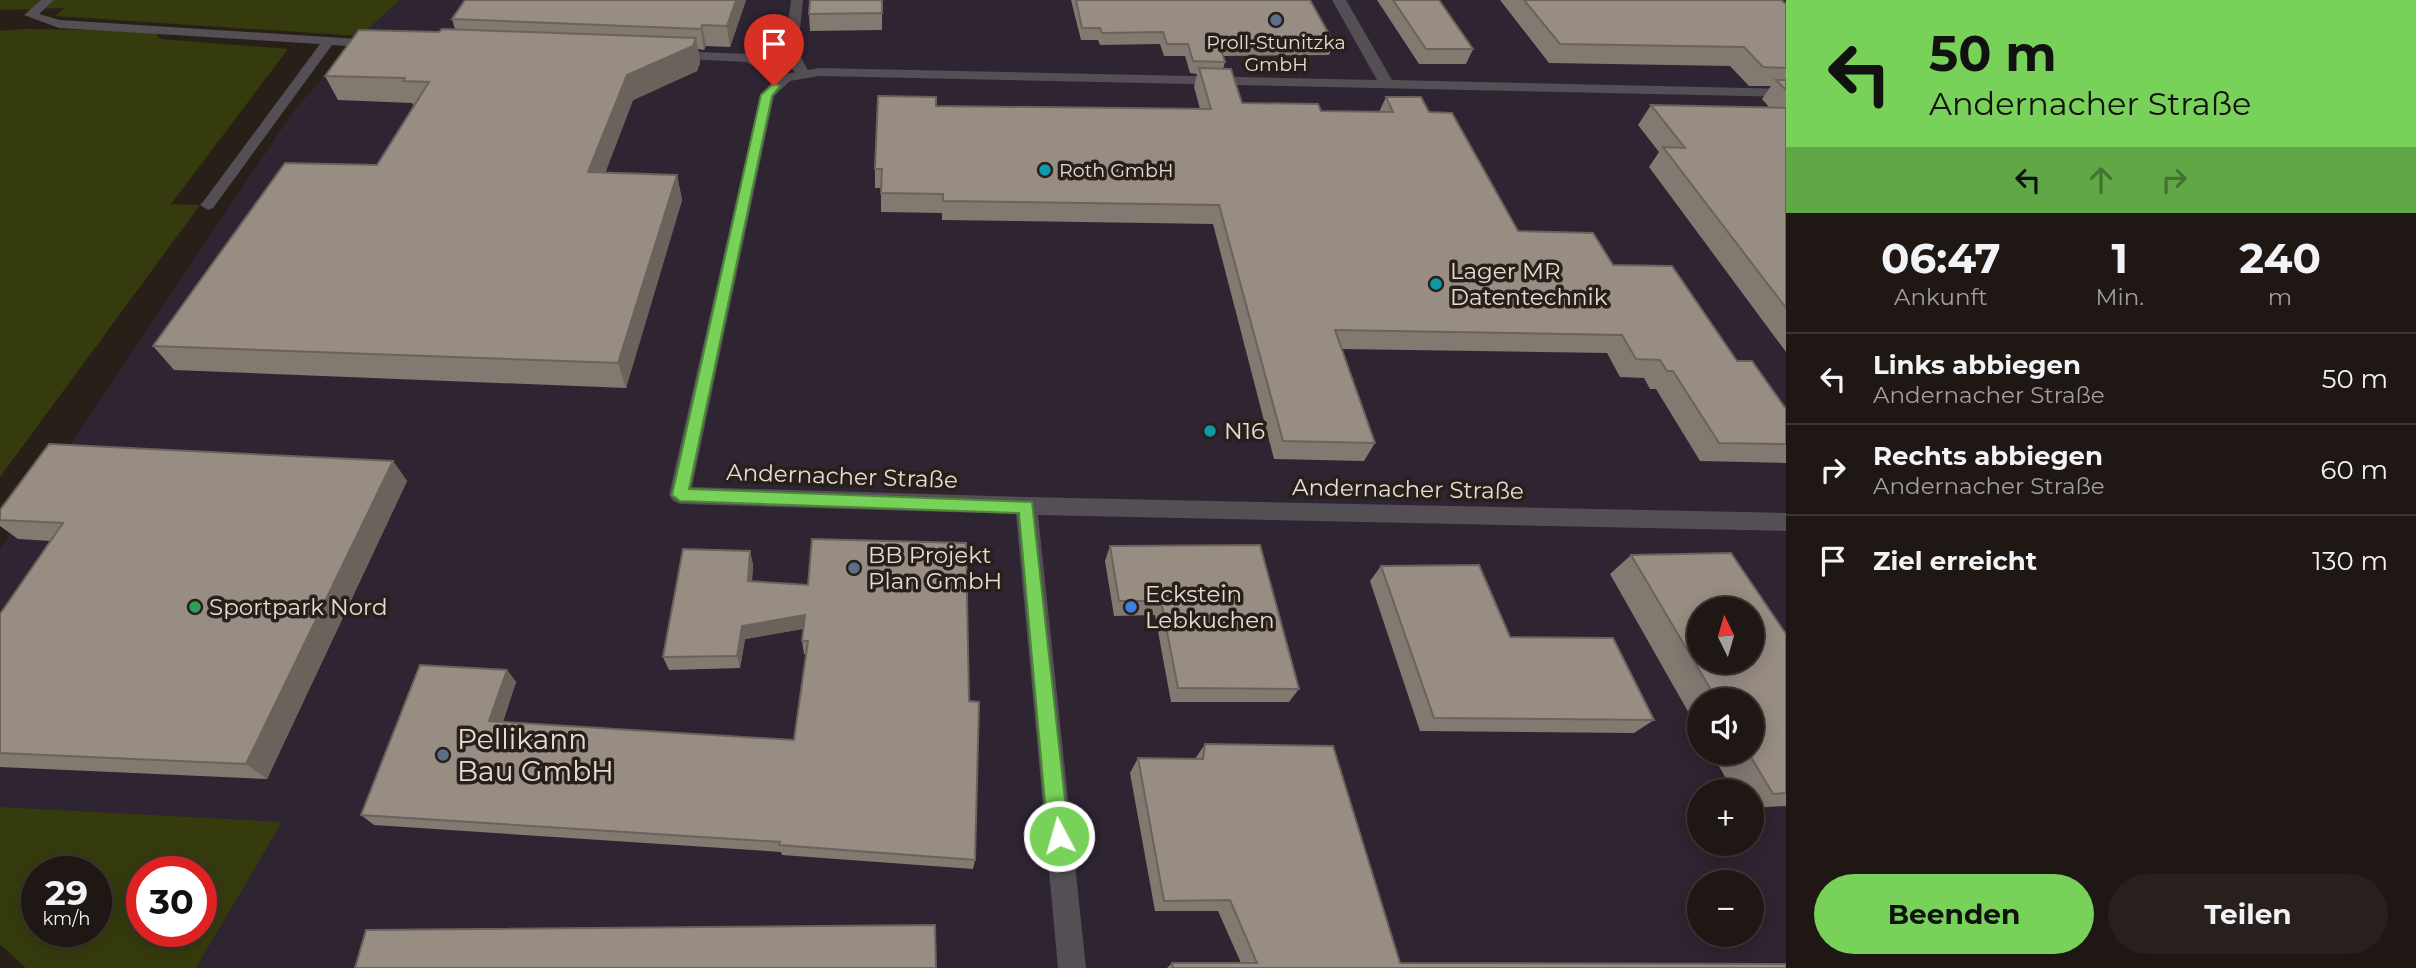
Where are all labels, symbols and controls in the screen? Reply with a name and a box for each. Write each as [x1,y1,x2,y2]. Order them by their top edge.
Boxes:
marker: Proll-Stunitzka GmbH [1268,12,1284,28]
pin [744,14,804,86]
text: 50 m [1929,24,2057,83]
icon: arrive [755,25,793,63]
icon: left [1814,28,1905,119]
place label: Proll-Stunitzka GmbH [1206,31,1346,76]
text: Andernacher Straße [1929,84,2251,123]
place label: Roth GmbH [1059,159,1173,182]
icon: left [2009,161,2047,199]
icon: ahead [2082,161,2120,199]
icon: right [2155,161,2193,199]
marker: Roth GmbH [1037,162,1053,178]
text: 06:47 [1881,232,2001,284]
text: 1 [2112,232,2128,284]
text: 240 [2239,232,2321,284]
place label: Lager MR Datentechnik [1450,257,1608,311]
marker: Lager MR Datentechnik [1428,276,1444,292]
text: Ankunft [1894,283,1988,311]
text: Min. [2096,283,2144,311]
text: m [2268,283,2292,311]
text: Links abbiegen [1873,349,2081,381]
icon: left [1814,360,1852,398]
text: 50 m [2322,363,2388,395]
text: Andernacher Straße [1873,381,2105,409]
place label: N16 [1224,417,1265,445]
marker: N16 [1202,423,1218,439]
text: Rechts abbiegen [1873,440,2103,472]
icon: right [1814,451,1852,489]
text: 60 m [2321,454,2388,486]
street label: Andernacher Straße [726,458,958,494]
text: Andernacher Straße [1873,472,2105,500]
street label: Andernacher Straße [1292,473,1524,505]
place label: BB Projekt Plan GmbH [868,541,1002,595]
icon: arrive [1814,542,1852,580]
text: Ziel erreicht [1873,545,2037,577]
text: 130 m [2312,545,2388,577]
marker: BB Projekt Plan GmbH [846,560,862,576]
place label: Eckstein Lebkuchen [1145,580,1275,634]
place label: Sportpark Nord [209,593,388,621]
north arrow [1687,597,1764,674]
map controls [1687,597,1764,947]
marker: Sportpark Nord [187,599,203,615]
marker: Eckstein Lebkuchen [1123,599,1139,615]
button: sound [1687,688,1764,765]
place label: Pellikann Bau GmbH [457,722,614,788]
marker: Pellikann Bau GmbH [435,747,451,763]
button: + [1687,779,1764,856]
position arrow [1022,799,1096,873]
speed limit sign: 30 [126,856,217,947]
button: − [1687,870,1764,947]
text: 29 [45,871,88,914]
button: Beenden [1814,874,2094,954]
button: Teilen [2108,874,2388,954]
text: km/h [42,908,91,930]

